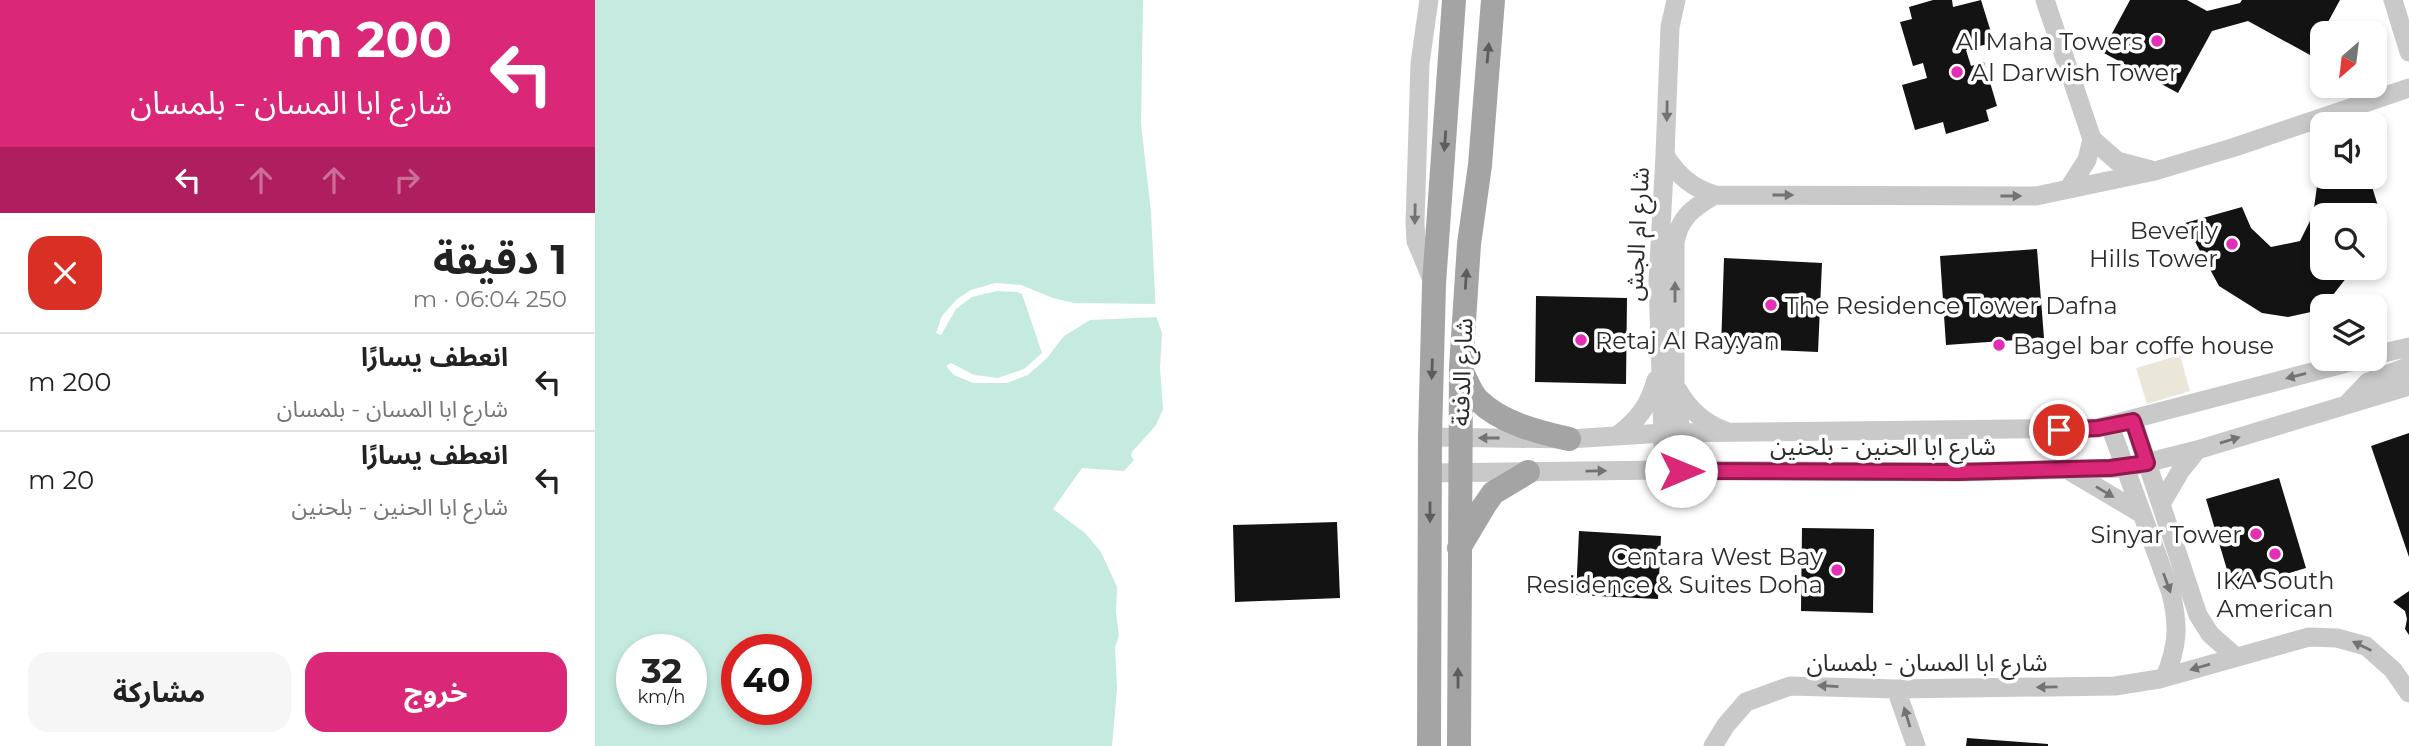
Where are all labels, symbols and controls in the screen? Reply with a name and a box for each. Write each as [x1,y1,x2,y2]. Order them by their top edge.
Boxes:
text: 200 m [291,10,452,69]
north arrow [2310,21,2387,98]
map controls [2310,21,2387,371]
place label: Al Maha Towers [1956,27,2143,56]
icon: left [476,28,567,119]
marker: Al Maha Towers [2149,33,2165,49]
one-way arrow [1483,42,1494,64]
place label: Al Darwish Tower [1971,58,2179,87]
marker: Al Darwish Tower [1949,64,1965,80]
text: شارع ابا المسان - بلمسان [130,83,452,122]
one-way arrow [1661,100,1672,122]
button: sound [2310,112,2387,189]
one-way arrow [1439,131,1450,153]
icon: left [169,161,207,199]
icon: ahead [242,161,280,199]
icon: ahead [315,161,353,199]
icon: right [388,161,426,199]
street label: شارع ام الجش [1619,166,1659,302]
one-way arrow [1773,189,1795,201]
one-way arrow [2000,190,2022,202]
button: search [2310,203,2387,280]
one-way arrow [1410,204,1421,226]
place label: Beverly Hills Tower [2089,216,2218,273]
text: 1 دقيقة [433,233,567,285]
button: close [28,236,102,310]
marker: Beverly Hills Tower [2224,236,2240,252]
one-way arrow [1461,268,1472,290]
one-way arrow [1669,280,1681,302]
text: 250 m · 06:04 [413,285,567,313]
place label: The Residence Tower Dafna [1785,291,2118,320]
button: layers [2310,294,2387,371]
marker: The Residence Tower Dafna [1763,297,1779,313]
street label: شارع الدفنة [1446,317,1481,427]
place label: Retaj Al Rayyan [1595,326,1780,355]
place label: Bagel bar coffe house [2013,331,2274,360]
marker: Retaj Al Rayyan [1573,332,1589,348]
marker: Bagel bar coffe house [1991,337,2007,353]
text: انعطف يسارًا [361,341,508,373]
one-way arrow [1426,358,1437,380]
icon: left [529,363,567,401]
text: 200 m [28,366,112,398]
one-way arrow [2284,371,2306,382]
text: شارع ابا المسان - بلمسان [277,395,508,423]
pin [2029,400,2089,460]
icon: arrive [2040,411,2078,449]
one-way arrow [1478,432,1500,443]
street label: شارع ابا الحنين - بلحنين [1770,432,1996,464]
position arrow [1644,434,1718,508]
one-way arrow [2220,434,2241,444]
text: انعطف يسارًا [361,439,508,471]
icon: left [529,461,567,499]
text: 20 m [28,464,94,496]
one-way arrow [1585,465,1607,477]
one-way arrow [2096,485,2115,498]
text: شارع ابا الحنين - بلحنين [292,493,508,521]
one-way arrow [1424,502,1436,524]
place label: Sinyar Tower [2090,520,2242,549]
marker: Sinyar Tower [2248,526,2264,542]
place label: Centara West Bay Residence & Suites Doha [1525,542,1823,599]
marker: IKA South American [2267,546,2283,562]
marker: Centara West Bay Residence & Suites Doha [1829,562,1845,578]
place label: IKA South American [2215,566,2335,623]
one-way arrow [2162,572,2173,593]
speed limit sign: 40 [721,634,812,725]
one-way arrow [2352,640,2372,651]
street label: شارع ابا المسان - بلمسان [1806,648,2048,680]
text: 32 [641,649,682,692]
button: مشاركة [28,652,291,732]
button: خروج [305,652,567,732]
one-way arrow [2190,663,2211,673]
one-way arrow [1452,667,1464,689]
one-way arrow [1817,680,1839,691]
one-way arrow [2035,682,2057,693]
text: km/h [637,686,686,708]
one-way arrow [1901,707,1911,728]

